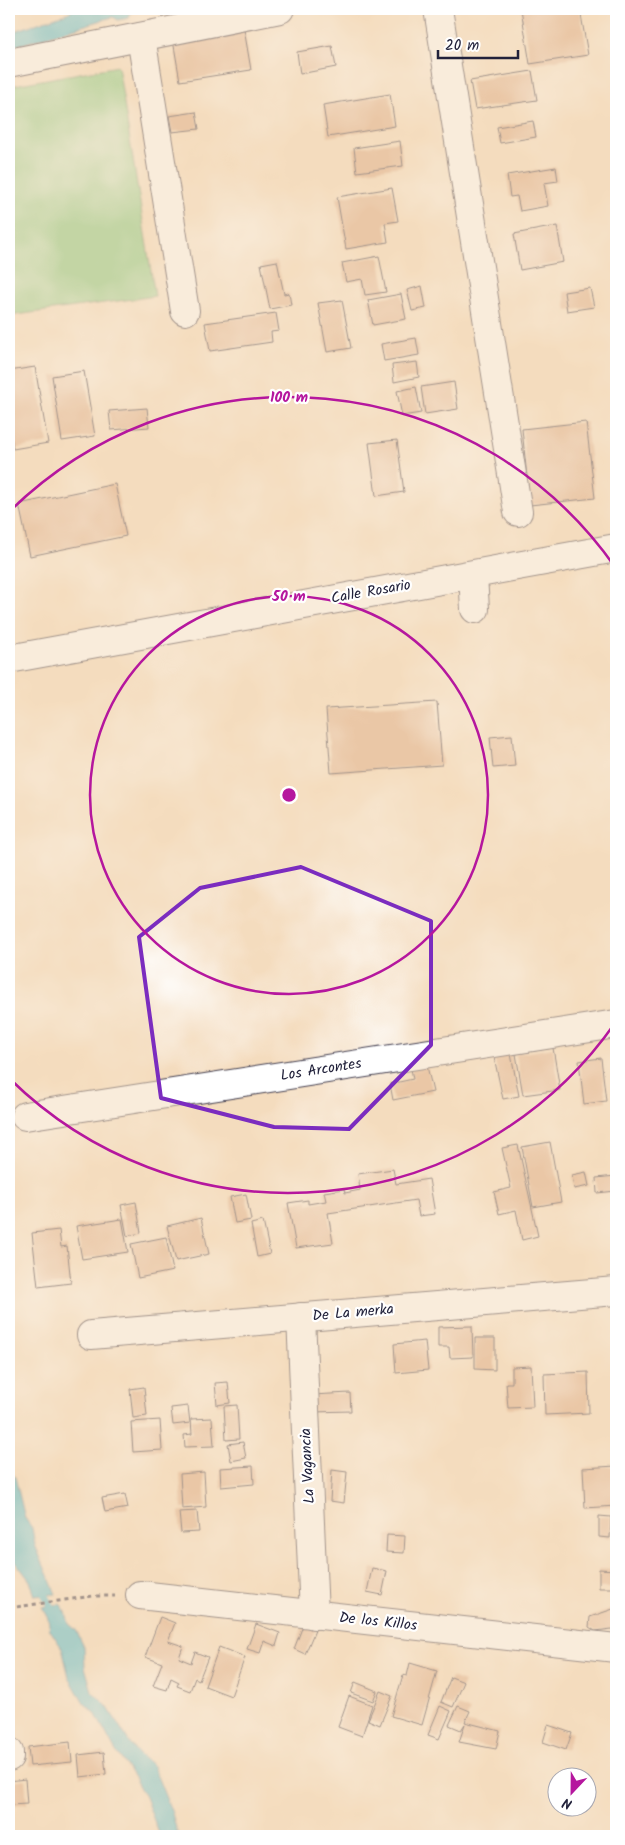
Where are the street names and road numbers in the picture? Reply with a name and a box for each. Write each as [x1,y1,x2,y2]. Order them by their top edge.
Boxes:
street label: Calle Rosario [329,573,413,611]
street label: Los Arcontes [279,1052,364,1088]
street label: De La merka [311,1297,395,1329]
street label: La Vagancia [294,1428,322,1504]
street label: De los Killos [338,1606,419,1638]

